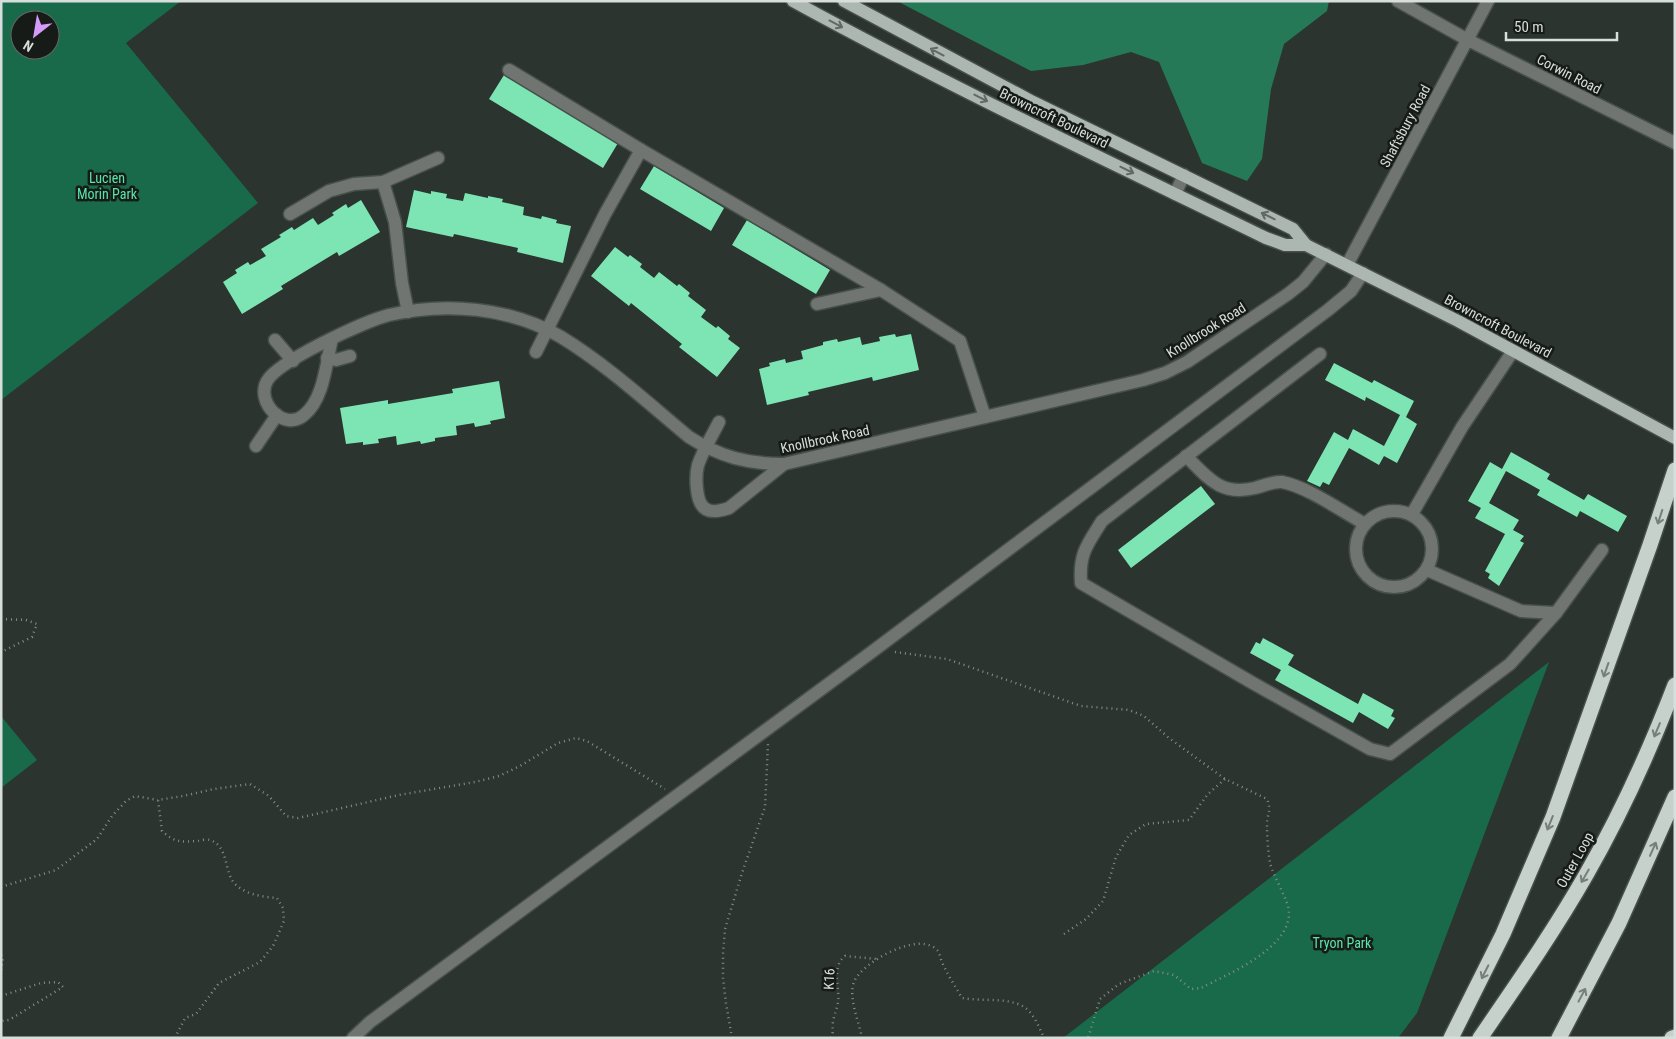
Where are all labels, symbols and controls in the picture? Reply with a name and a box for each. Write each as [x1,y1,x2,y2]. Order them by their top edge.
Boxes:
north arrow [10,10,60,60]
scale bar [1506,10,1617,42]
text: 50 m [1514,18,1544,36]
one-way arrow [829,19,844,29]
text: N [21,37,36,55]
one-way arrow [931,46,945,56]
street label: Corwin Road [1534,51,1604,97]
street label: Shaftsbury Road [1377,82,1433,170]
street label: Browncroft Boulevard [997,85,1111,151]
one-way arrow [973,94,988,103]
one-way arrow [1119,166,1134,175]
park label: Lucien Morin Park [77,170,138,202]
one-way arrow [1261,211,1276,220]
street label: Browncroft Boulevard [1442,291,1554,361]
street label: Knollbrook Road [1163,299,1249,361]
street label: Knollbrook Road [779,422,871,456]
one-way arrow [1655,509,1664,524]
one-way arrow [1600,662,1610,678]
one-way arrow [1652,722,1661,737]
one-way arrow [1545,815,1555,830]
street label: Outer Loop [1553,829,1597,891]
one-way arrow [1648,842,1658,857]
one-way arrow [1580,869,1590,883]
park label: Tryon Park [1313,935,1372,951]
one-way arrow [1480,964,1490,979]
street label: K16 [820,968,838,990]
one-way arrow [1578,988,1587,1003]

